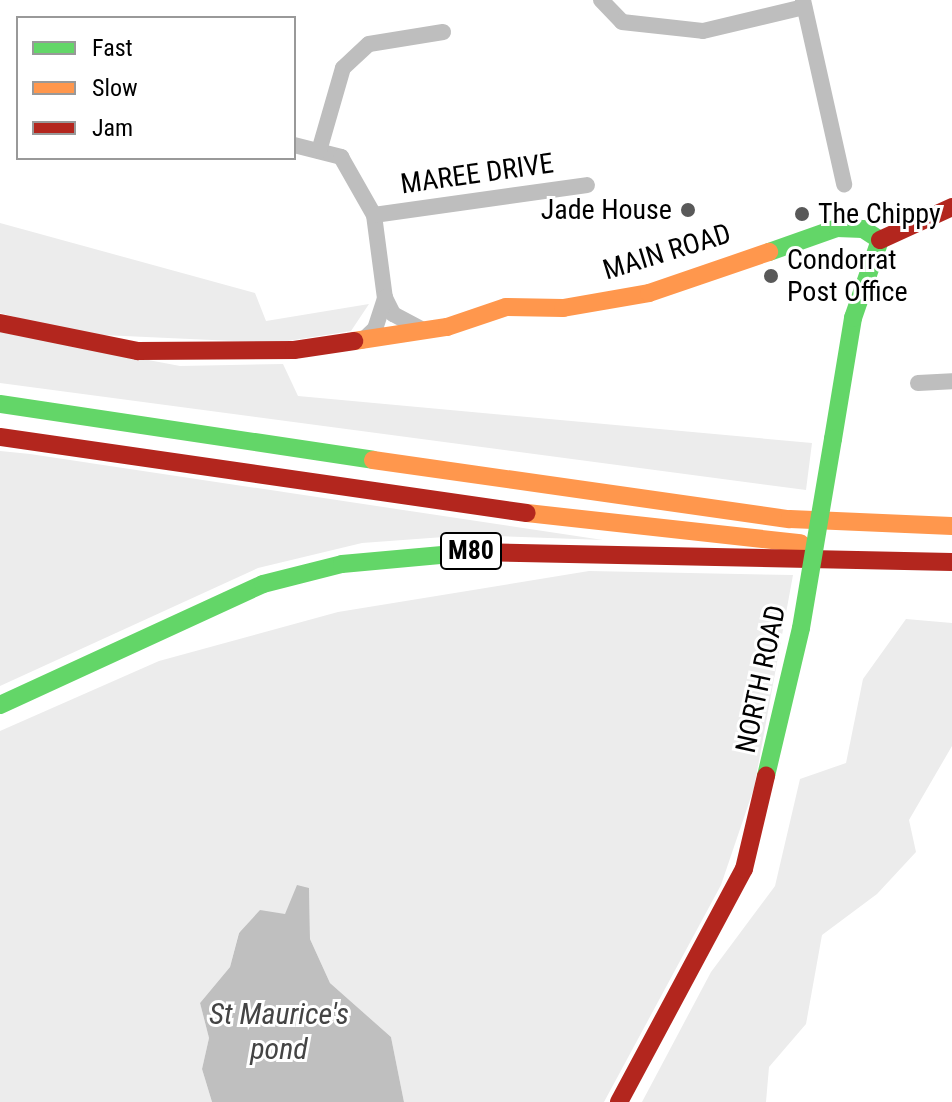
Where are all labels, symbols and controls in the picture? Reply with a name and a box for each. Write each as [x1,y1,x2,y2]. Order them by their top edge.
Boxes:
legend [16,16,296,160]
text: Fast [92,34,133,62]
text: Slow [92,74,138,102]
text: Jam [92,114,133,142]
street label: MAREE DRIVE [398,147,556,201]
place label: Jade House [541,193,672,227]
place label: The Chippy [818,197,941,231]
marker: Jade House [679,201,697,219]
marker: The Chippy [793,205,811,223]
street label: MAIN ROAD [599,217,735,287]
place label: Condorrat Post Office [787,243,908,309]
marker: Condorrat Post Office [762,267,780,285]
road number: M80 [439,529,503,573]
street label: NORTH ROAD [729,602,793,756]
water label: St Maurice's pond [209,996,349,1066]

